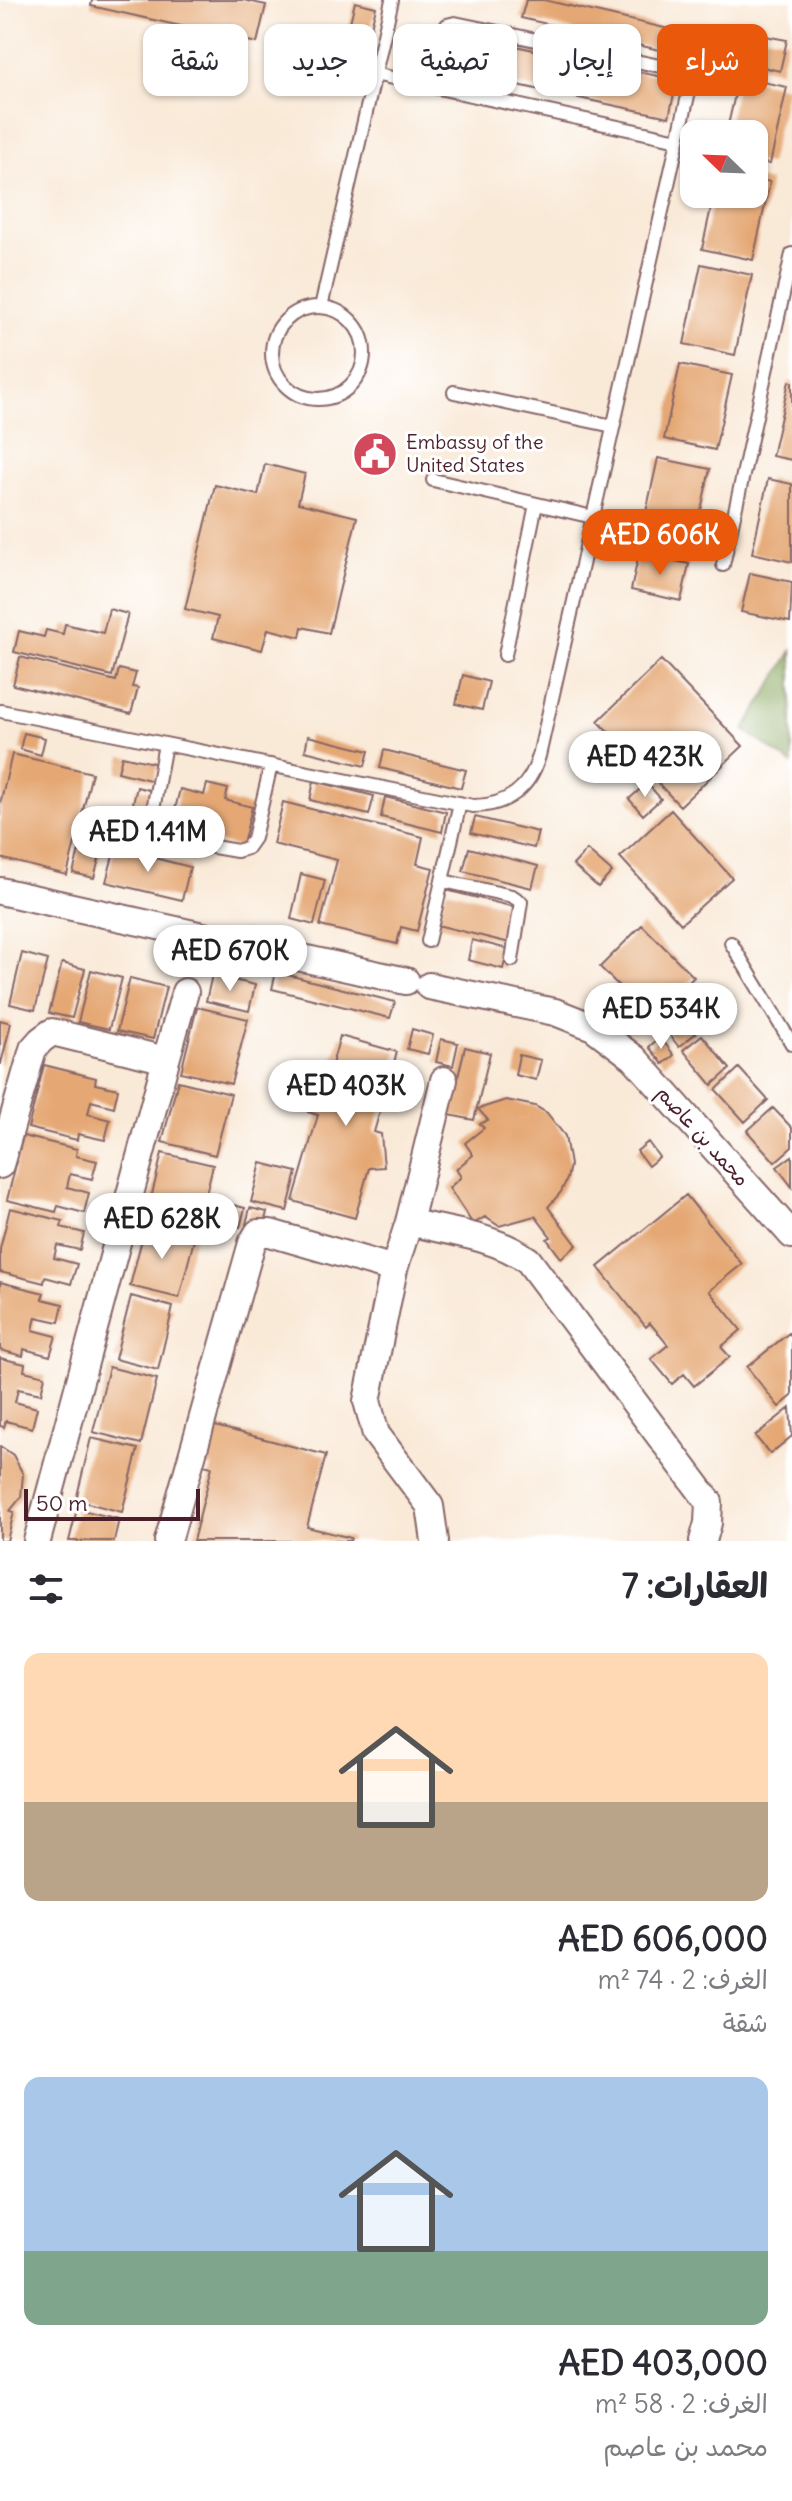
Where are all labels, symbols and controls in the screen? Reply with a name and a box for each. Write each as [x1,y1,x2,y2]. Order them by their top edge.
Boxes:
chip: شقة [143,24,248,96]
chip: جديد [264,24,377,96]
chip: تصفية [393,24,517,96]
chip: إيجار [533,24,641,96]
chip: شراء [657,24,768,96]
north arrow [680,120,768,208]
map controls [680,120,768,208]
place label: Embassy of the United States [406,429,543,477]
public building icon: Embassy of the United States [351,430,399,478]
pin: AED 606K [577,509,743,577]
text: AED 606K [600,518,720,551]
pin: AED 423K [562,731,728,799]
text: AED 423K [587,740,703,773]
pin: AED 1.41M [56,806,240,874]
text: AED 1.41M [89,815,207,848]
pin: AED 670K [147,925,313,993]
text: AED 670K [171,934,289,967]
pin: AED 534K [578,983,744,1051]
text: AED 534K [602,992,720,1025]
pin: AED 403K [263,1060,429,1128]
text: AED 403K [286,1069,406,1102]
street label: محمد بن عاصم [649,1080,755,1193]
pin: AED 628K [79,1193,245,1261]
text: AED 628K [104,1202,220,1235]
scale bar [24,1485,200,1521]
text: 50 m [36,1489,88,1517]
text: العقارات: 7 [622,1564,768,1607]
icon: filters [24,1567,68,1611]
icon: home [324,1705,468,1849]
text: AED 606,000 [558,1917,768,1960]
text: الغرف: 2 · 74 m² [598,1963,768,1996]
text: شقة [723,2006,768,2039]
icon: home [324,2129,468,2273]
text: AED 403,000 [558,2341,768,2384]
text: الغرف: 2 · 58 m² [595,2387,768,2420]
text: محمد بن عاصم [603,2430,768,2463]

